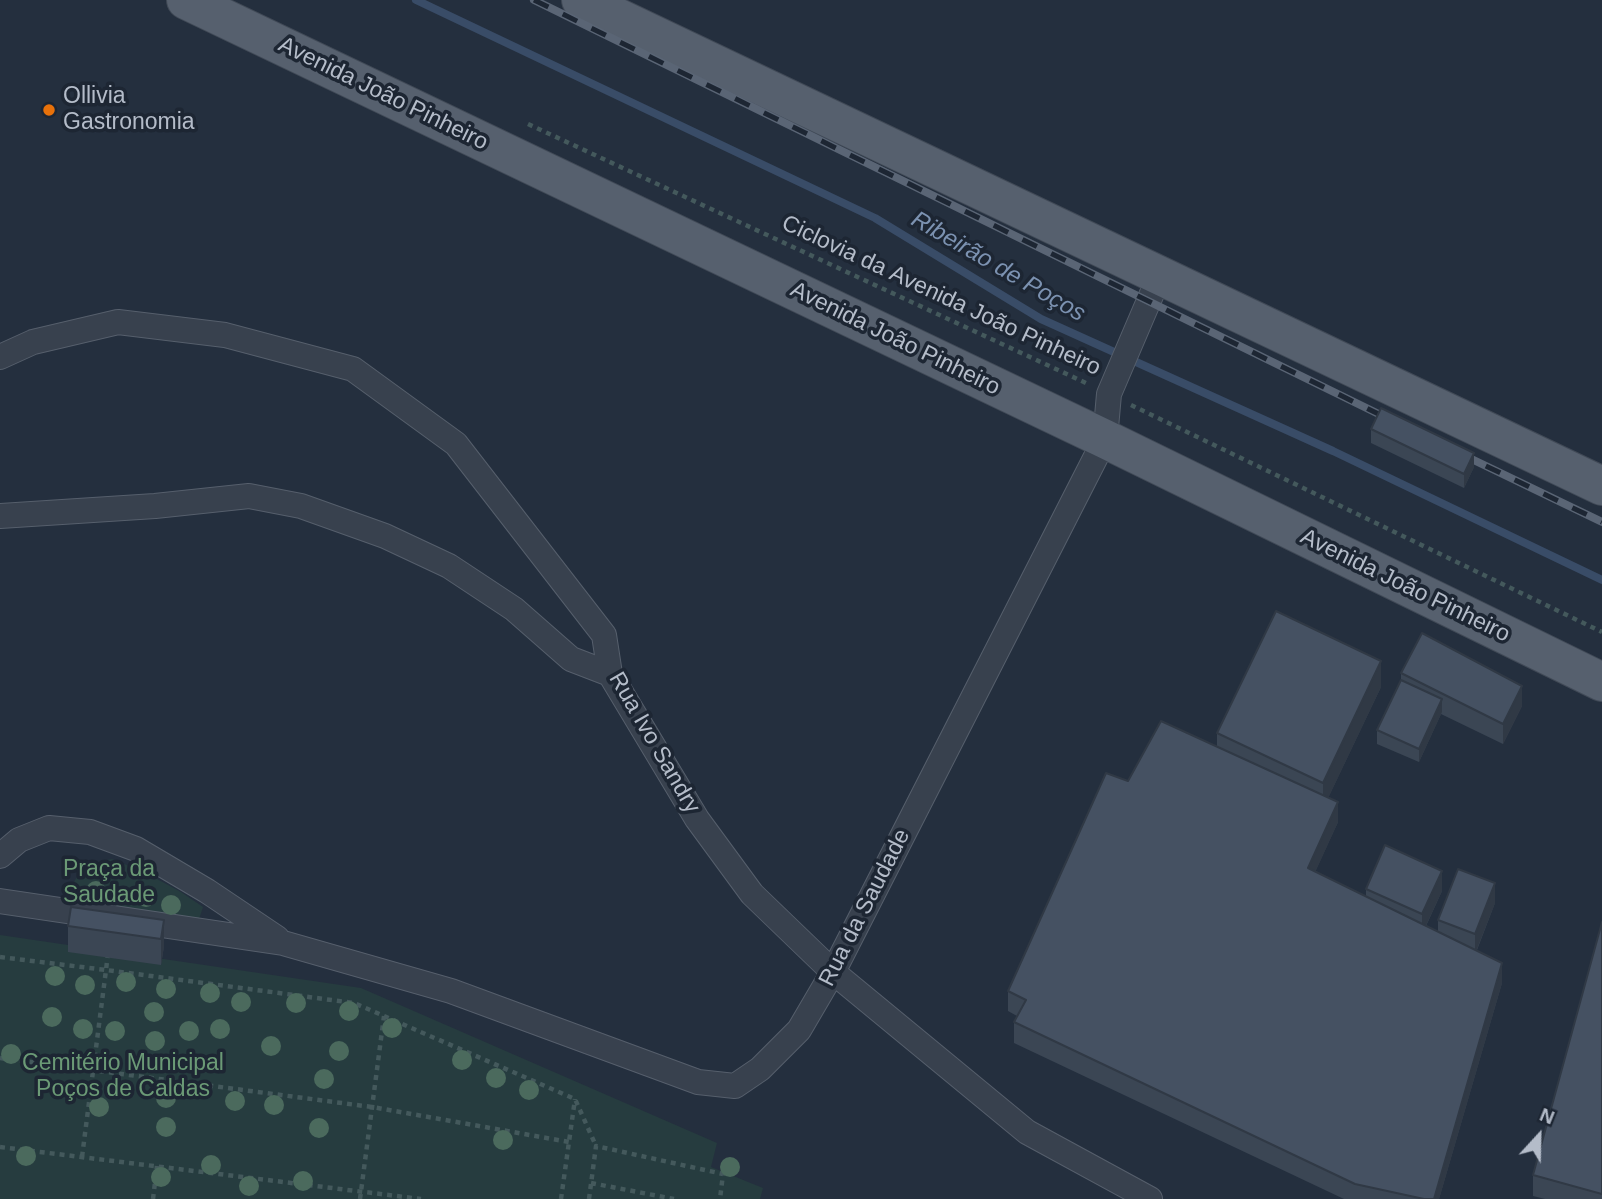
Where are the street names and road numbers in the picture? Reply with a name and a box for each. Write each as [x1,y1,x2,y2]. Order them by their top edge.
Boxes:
street label: Avenida João Pinheiro [274,31,492,157]
street label: Ciclovia da Avenida João Pinheiro [777,210,1105,382]
street label: Avenida João Pinheiro [786,276,1004,402]
street label: Avenida João Pinheiro [1296,523,1514,649]
street label: Rua Ivo Sandry [602,667,706,819]
street label: Rua da Saudade [814,825,916,991]

